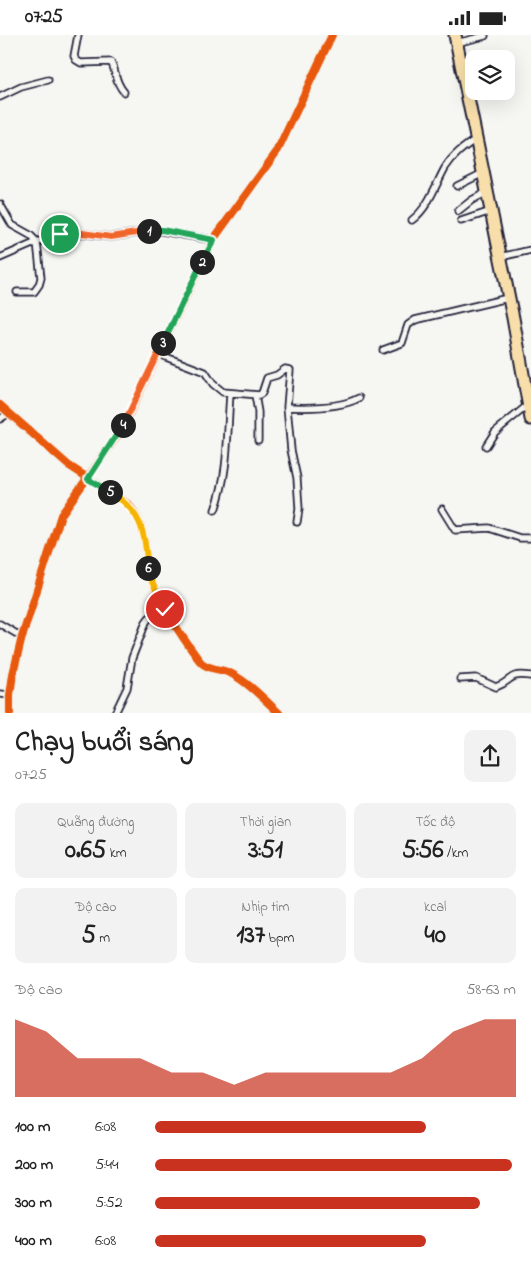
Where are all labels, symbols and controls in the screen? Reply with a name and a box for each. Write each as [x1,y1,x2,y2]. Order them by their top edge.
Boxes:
text: 07:25 [25,4,63,31]
map controls [465,50,515,100]
button: layers [465,50,515,100]
pin [39,213,81,255]
pin: 1 [136,219,162,243]
icon: arrive [46,220,74,248]
text: 1 [147,221,152,242]
pin: 2 [190,249,214,275]
text: 2 [199,252,206,273]
pin: 3 [150,331,176,355]
text: 3 [161,333,166,354]
pin: 4 [110,413,136,437]
text: 4 [121,415,126,436]
pin: 5 [98,479,122,505]
text: 5 [106,482,115,503]
pin: 6 [136,555,160,581]
text: 6 [145,558,152,579]
pin [144,588,186,630]
icon: check [151,595,179,623]
text: Chạy buổi sáng [15,723,194,764]
button: share [464,730,516,782]
text: 07:25 [15,763,47,787]
text: Quãng đường [57,812,134,833]
text: Thời gian [240,812,291,833]
text: Tốc độ [416,812,455,833]
text: 0.65 [65,833,106,869]
text: 3:51 [248,833,283,869]
text: 5:56 [402,833,444,869]
text: km [106,843,127,864]
text: /km [444,843,468,864]
text: Độ cao [75,897,117,918]
text: Nhịp tim [242,897,289,918]
text: kcal [424,897,446,918]
text: 5 [81,918,96,954]
text: 137 [237,918,265,954]
text: 40 [425,918,446,954]
text: m [96,928,110,949]
text: bpm [265,928,294,949]
text: Độ cao [15,978,63,1002]
text: 58–63 m [466,978,516,1002]
text: 100 m [15,1115,50,1139]
text: 6:08 [95,1115,116,1139]
text: 200 m [15,1153,53,1177]
text: 5:44 [95,1153,119,1177]
text: 300 m [15,1191,52,1215]
text: 5:52 [95,1191,123,1215]
text: 400 m [15,1229,52,1253]
text: 6:08 [95,1229,116,1253]

